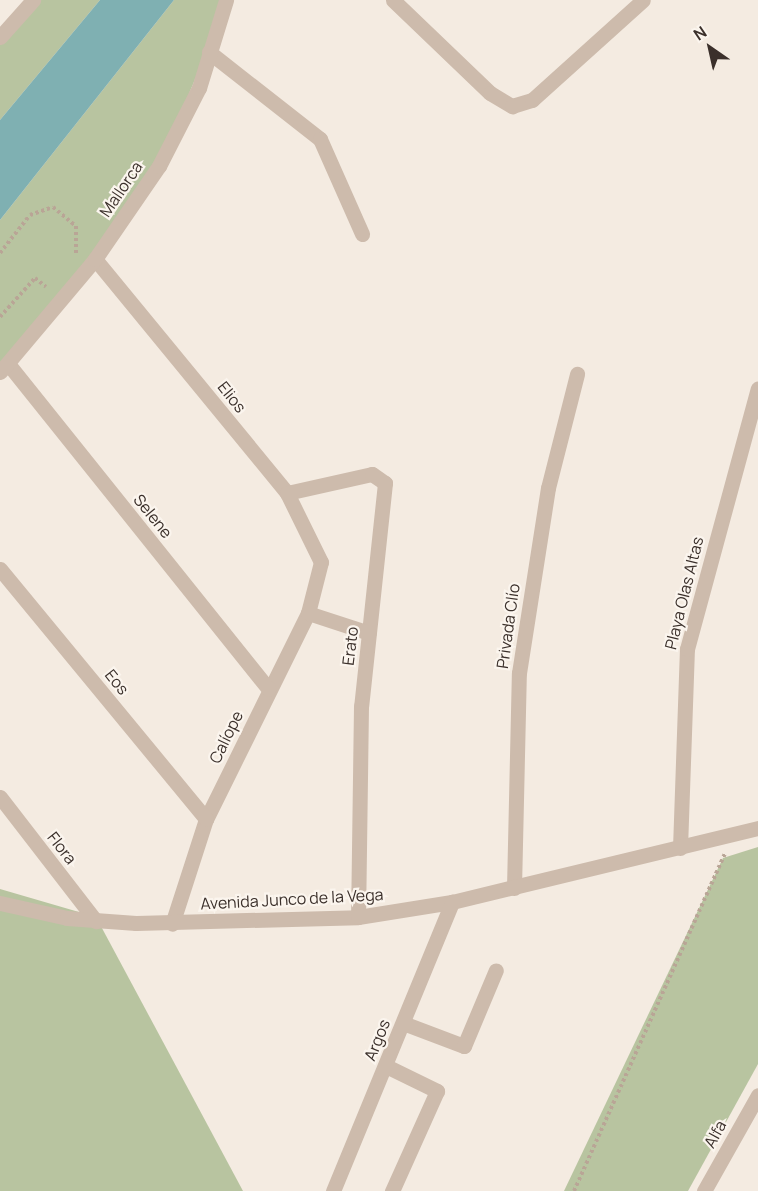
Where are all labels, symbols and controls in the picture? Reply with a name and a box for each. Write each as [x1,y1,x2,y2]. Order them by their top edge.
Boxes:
north arrow [680,18,740,78]
text: N [689,21,711,45]
street label: Mallorca [96,158,146,220]
street label: Elios [214,378,250,416]
street label: Selene [130,490,176,542]
street label: Playa Olas Altas [661,535,707,651]
street label: Privada Clío [493,582,523,670]
street label: Erato [338,625,362,667]
street label: Eos [101,666,133,698]
street label: Calíope [205,708,247,766]
street label: Flora [43,828,81,868]
street label: Avenida Junco de la Vega [200,885,384,913]
street label: Argos [360,1017,394,1063]
street label: Alfa [700,1117,730,1151]

